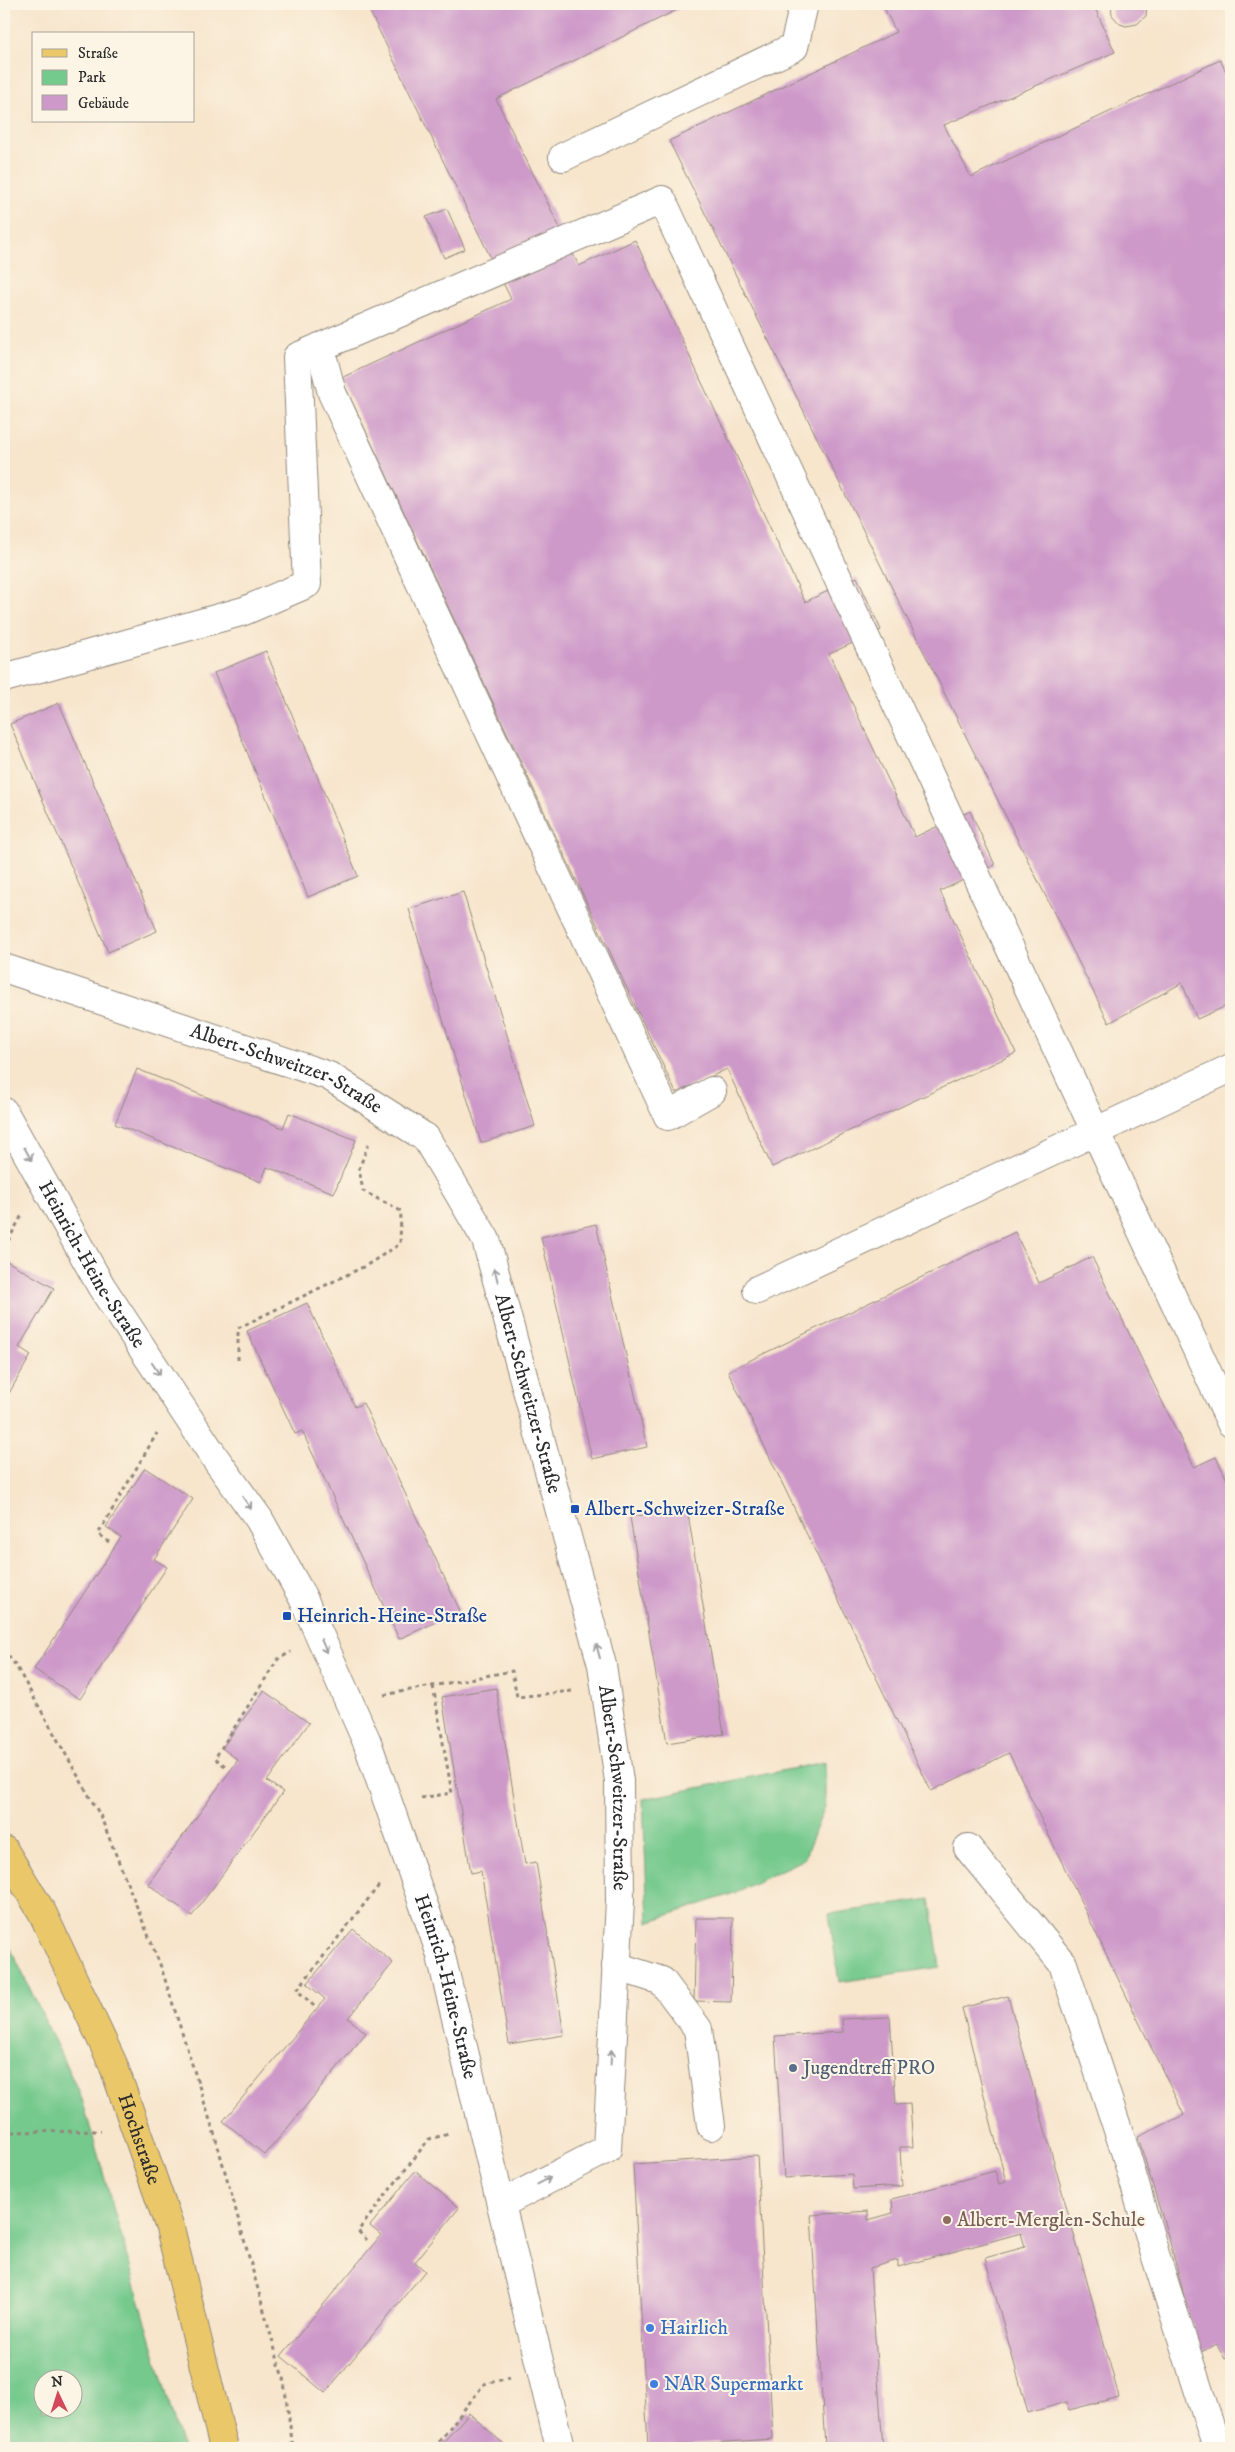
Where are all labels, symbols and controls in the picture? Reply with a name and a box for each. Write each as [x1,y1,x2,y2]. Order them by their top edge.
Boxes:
legend [32,32,195,122]
text: Straße [78,44,118,63]
text: Park [78,68,107,87]
text: Gebäude [78,94,129,113]
street label: Albert-Schweitzer-Straße [187,1018,387,1119]
one-way arrow [23,1147,33,1161]
street label: Heinrich-Heine-Straße [32,1177,151,1353]
one-way arrow [490,1267,500,1283]
street label: Albert-Schweitzer-Straße [489,1291,567,1496]
one-way arrow [151,1361,161,1375]
one-way arrow [242,1496,253,1509]
place label: Albert-Schweizer-Straße [585,1497,785,1522]
marker: Albert-Schweizer-Straße [569,1503,581,1515]
place label: Heinrich-Heine-Straße [297,1604,487,1629]
marker: Heinrich-Heine-Straße [281,1610,293,1622]
one-way arrow [320,1638,330,1653]
one-way arrow [593,1644,602,1660]
street label: Albert-Schweitzer-Straße [593,1683,632,1890]
street label: Heinrich-Heine-Straße [408,1891,483,2081]
one-way arrow [607,2049,616,2065]
place label: Jugendtreff PRO [801,2056,935,2081]
marker: Jugendtreff PRO [787,2062,799,2074]
street label: Hochstraße [112,2090,166,2188]
one-way arrow [537,2176,552,2186]
place label: Albert-Merglen-Schule [957,2208,1145,2233]
marker: Albert-Merglen-Schule [941,2214,953,2226]
place label: Hairlich [660,2316,729,2341]
marker: Hairlich [644,2322,656,2334]
north arrow [32,2370,82,2420]
place label: NAR Supermarkt [664,2372,803,2397]
text: N [51,2373,64,2391]
marker: NAR Supermarkt [648,2378,660,2390]

